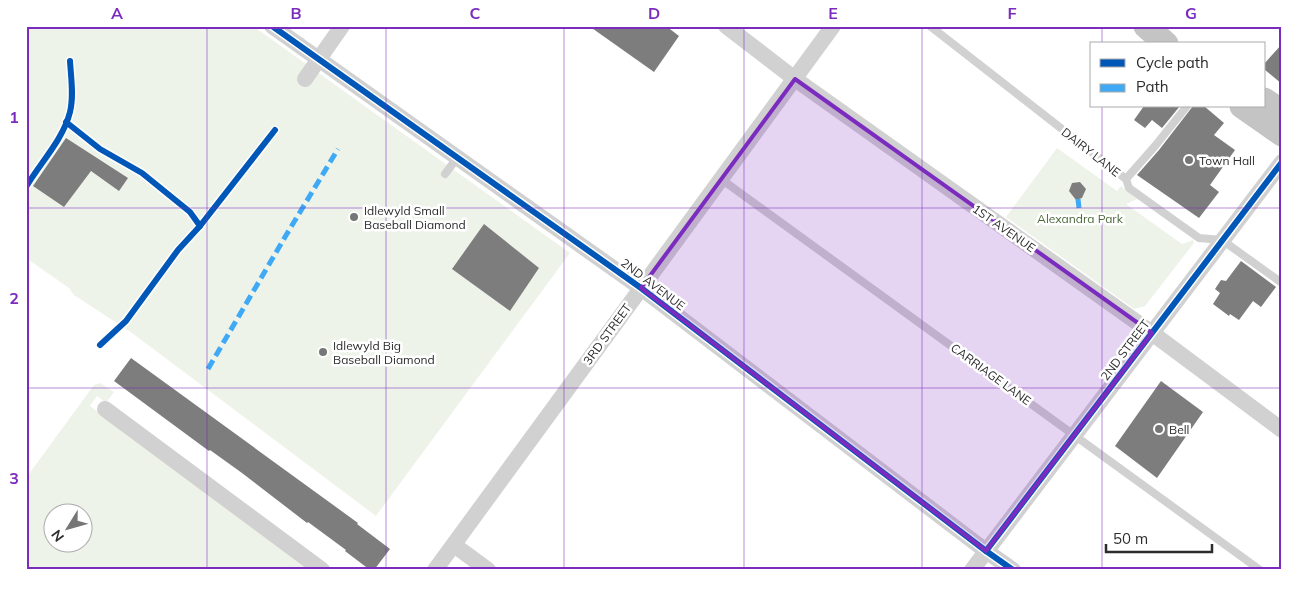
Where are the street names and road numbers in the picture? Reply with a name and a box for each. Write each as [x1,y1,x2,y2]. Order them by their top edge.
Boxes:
street label: DAIRY LANE [1059,124,1123,180]
street label: 1ST AVENUE [970,201,1038,255]
street label: 2ND AVENUE [618,255,688,313]
street label: 3RD STREET [580,300,635,367]
street label: 2ND STREET [1097,316,1153,383]
street label: CARRIAGE LANE [948,340,1034,408]

